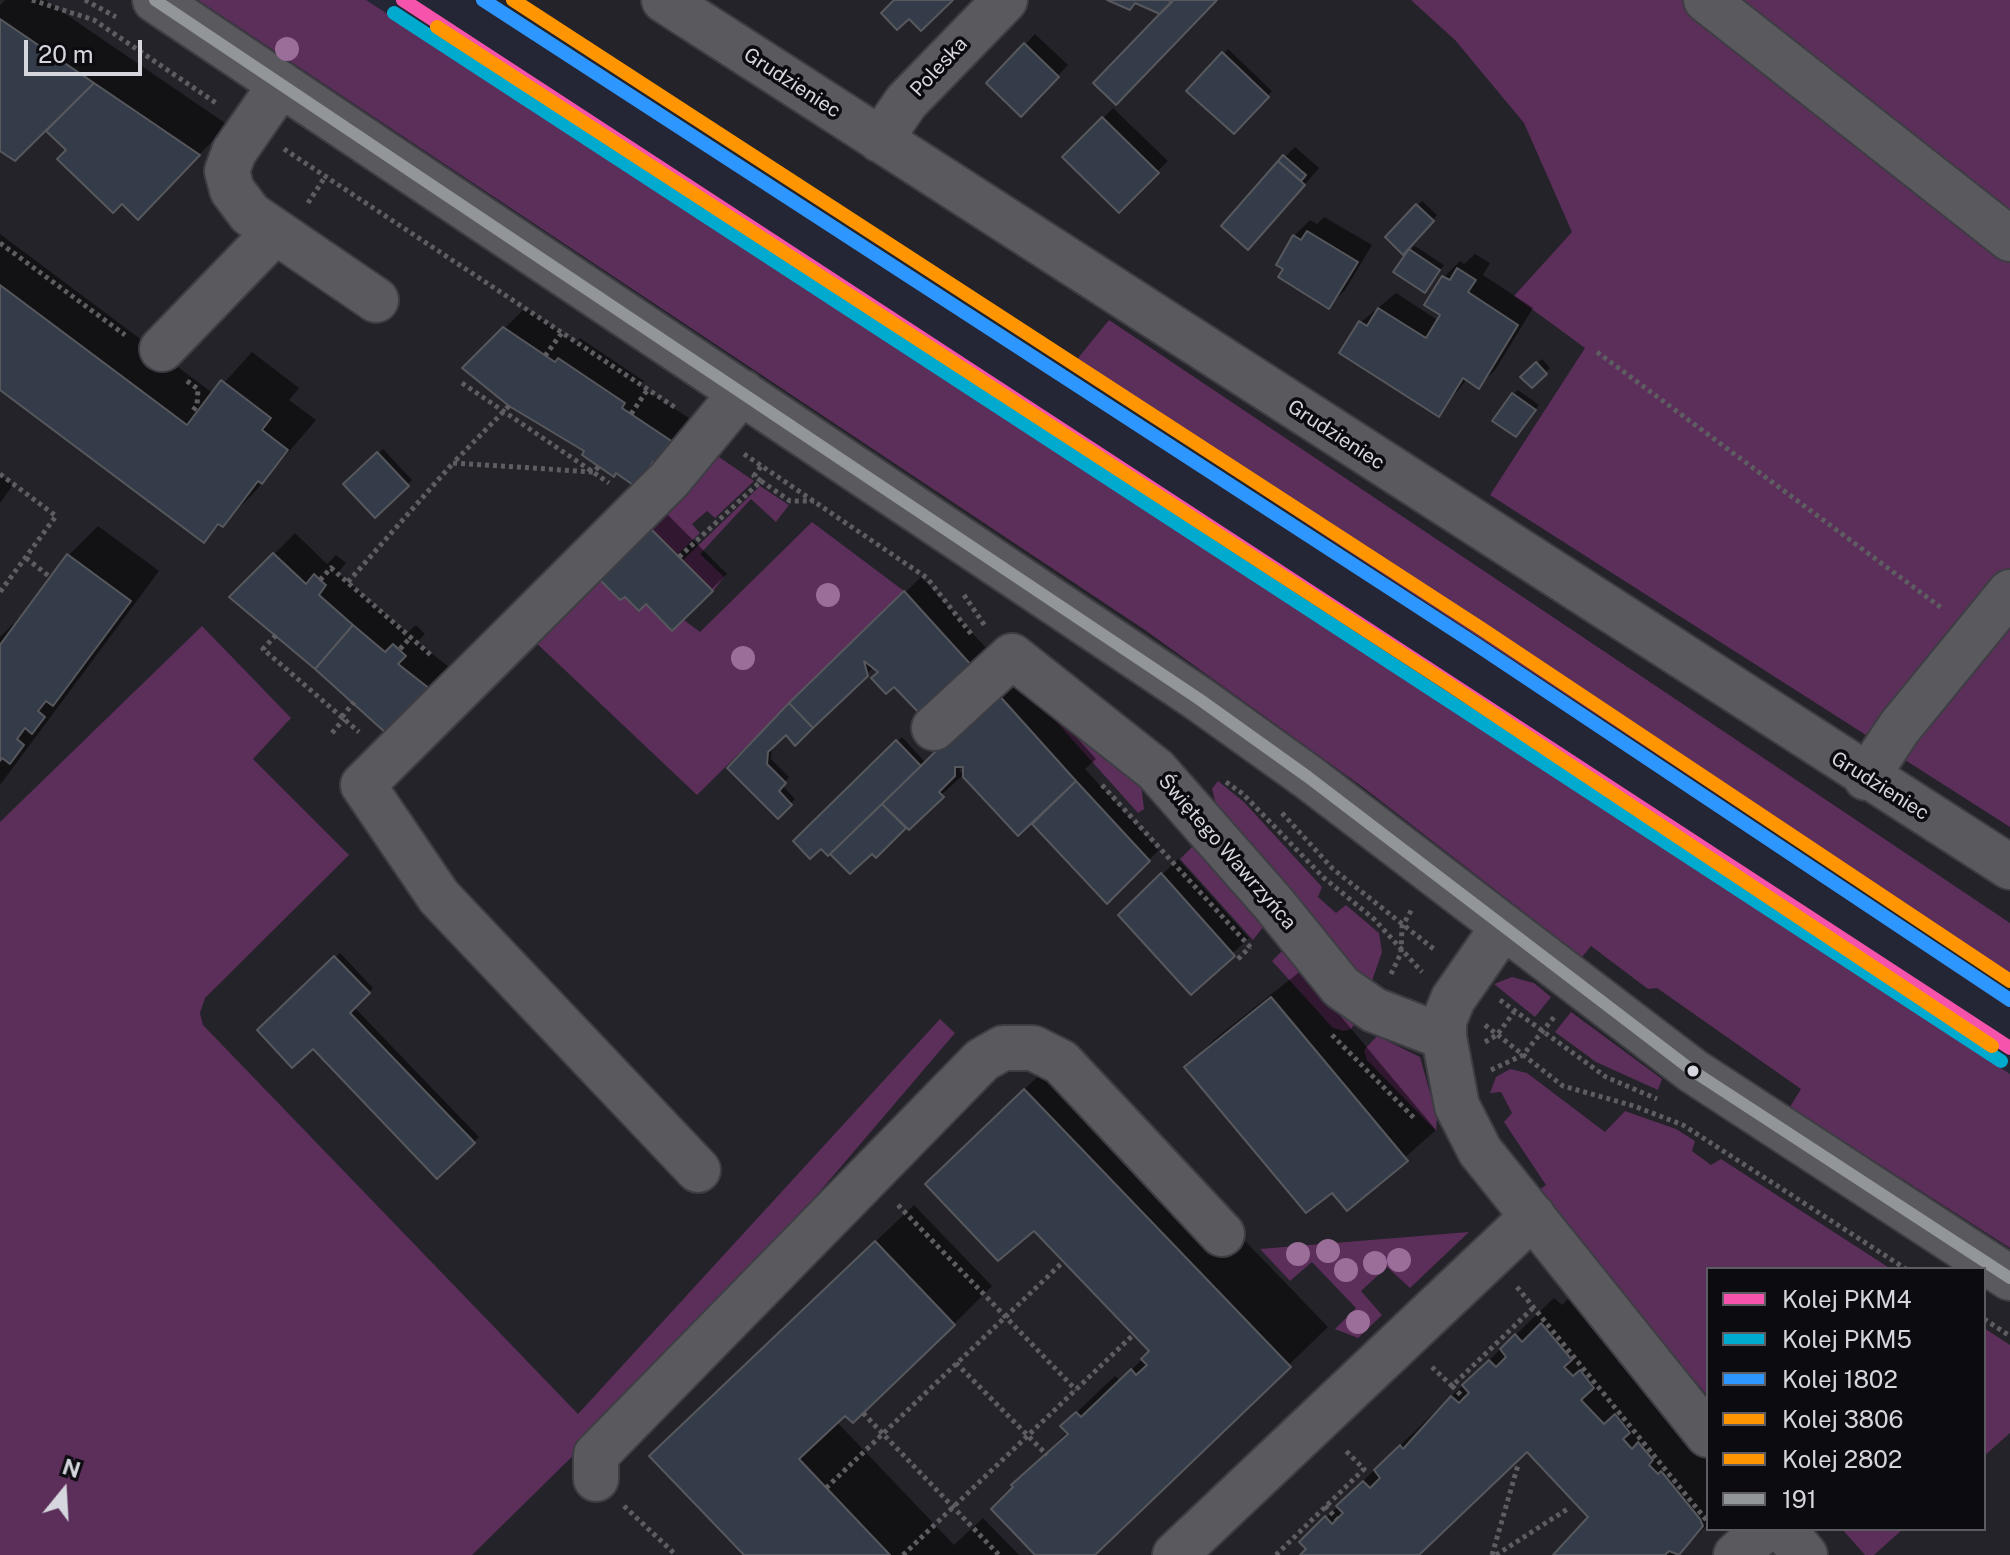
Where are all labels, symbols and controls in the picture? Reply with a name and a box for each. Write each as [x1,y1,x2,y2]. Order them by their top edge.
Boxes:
scale bar [28,24,146,74]
street label: Poleska [905,32,973,102]
text: 20 m [38,40,94,68]
street label: Grudzieniec [739,43,845,123]
street label: Grudzieniec [1283,395,1389,475]
street label: Grudzieniec [1827,747,1933,825]
street label: Świętego Wawrzyńca [1153,769,1301,935]
unlabelled marker [1685,1063,1701,1079]
legend [1706,1267,1986,1531]
text: Kolej PKM4 [1782,1285,1912,1313]
text: Kolej PKM5 [1782,1325,1912,1353]
text: Kolej 1802 [1782,1365,1898,1393]
text: Kolej 3806 [1782,1405,1903,1433]
text: Kolej 2802 [1782,1445,1902,1473]
north arrow [24,1451,104,1531]
text: N [59,1453,84,1483]
text: 191 [1782,1485,1817,1513]

